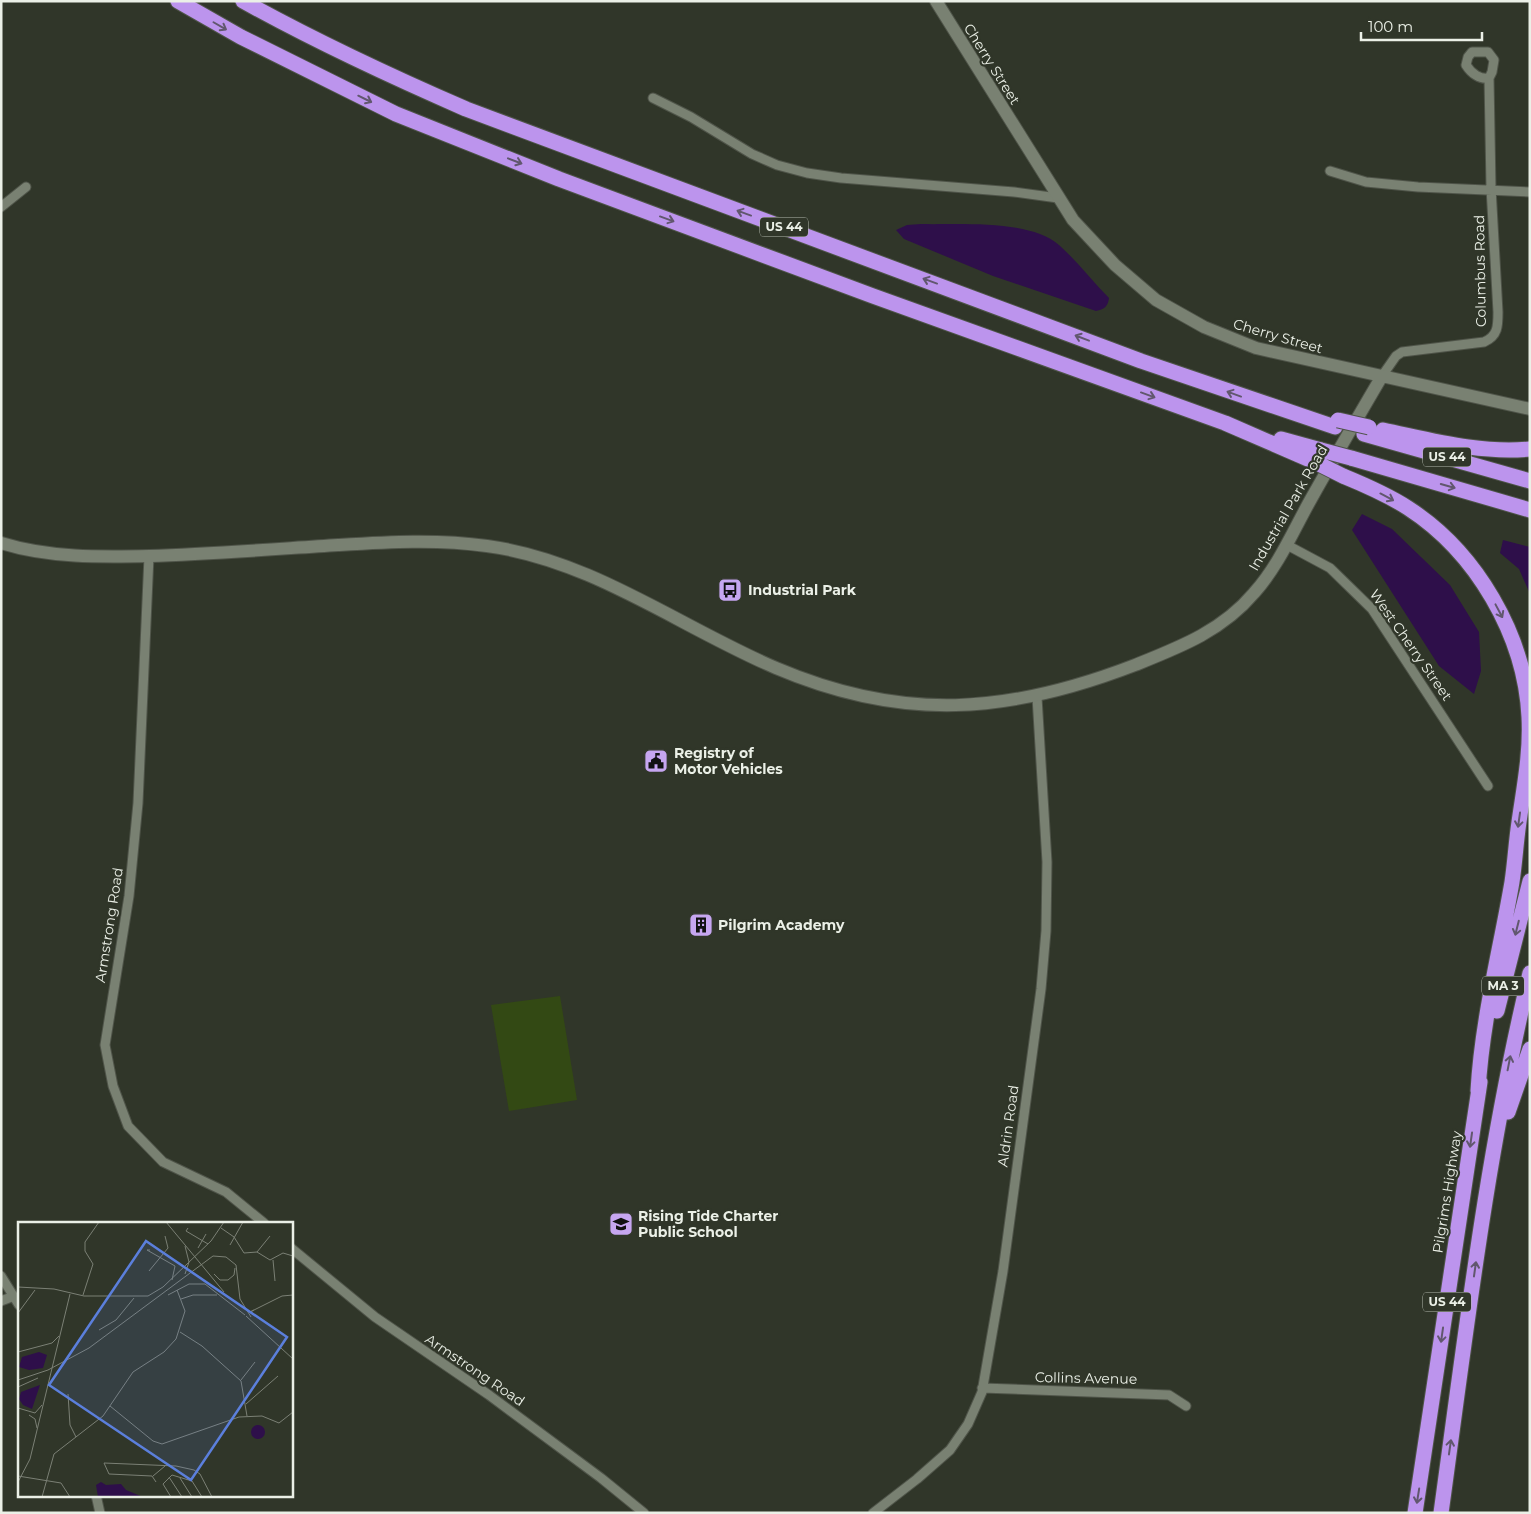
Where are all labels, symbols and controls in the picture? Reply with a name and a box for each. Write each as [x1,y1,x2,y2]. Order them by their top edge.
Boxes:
scale bar [1361,10,1482,42]
text: 100 m [1368,17,1413,36]
street label: Cherry Street [960,20,1024,108]
one-way arrow [213,21,227,31]
one-way arrow [357,95,372,104]
one-way arrow [507,157,522,167]
one-way arrow [737,207,752,216]
one-way arrow [659,215,675,224]
street label: Columbus Road [1470,215,1490,327]
road number: US 44 [760,218,808,236]
one-way arrow [922,276,938,285]
street label: Cherry Street [1231,315,1325,357]
one-way arrow [1074,333,1089,342]
one-way arrow [1227,389,1243,398]
one-way arrow [1139,391,1155,400]
street label: Industrial Park Road [1245,442,1331,574]
road number: US 44 [1423,448,1471,467]
one-way arrow [1440,482,1456,492]
one-way arrow [1379,493,1394,502]
bus stop icon: Industrial Park [717,577,743,603]
place label: Industrial Park [748,581,857,599]
street label: West Cherry Street [1366,586,1456,704]
one-way arrow [1495,603,1504,618]
place label: Registry of Motor Vehicles [674,744,783,778]
public building icon: Registry of Motor Vehicles [643,748,669,774]
one-way arrow [1514,812,1524,828]
street label: Armstrong Road [91,866,127,984]
building icon: Pilgrim Academy [688,912,714,938]
place label: Pilgrim Academy [718,916,845,934]
one-way arrow [1512,919,1521,935]
road number: MA 3 [1482,976,1524,996]
one-way arrow [1505,1056,1514,1072]
street label: Aldrin Road [993,1084,1023,1168]
street label: Pilgrims Highway [1428,1129,1466,1254]
one-way arrow [1466,1131,1476,1147]
place label: Rising Tide Charter Public School [638,1207,778,1241]
school or university icon: Rising Tide Charter Public School [608,1211,634,1237]
inset map [18,1222,292,1496]
one-way arrow [1471,1261,1481,1277]
road number: US 44 [1423,1292,1471,1311]
one-way arrow [1437,1327,1447,1343]
street label: Armstrong Road [422,1330,528,1410]
street label: Collins Avenue [1035,1368,1137,1388]
one-way arrow [1445,1439,1455,1455]
one-way arrow [1413,1487,1423,1503]

